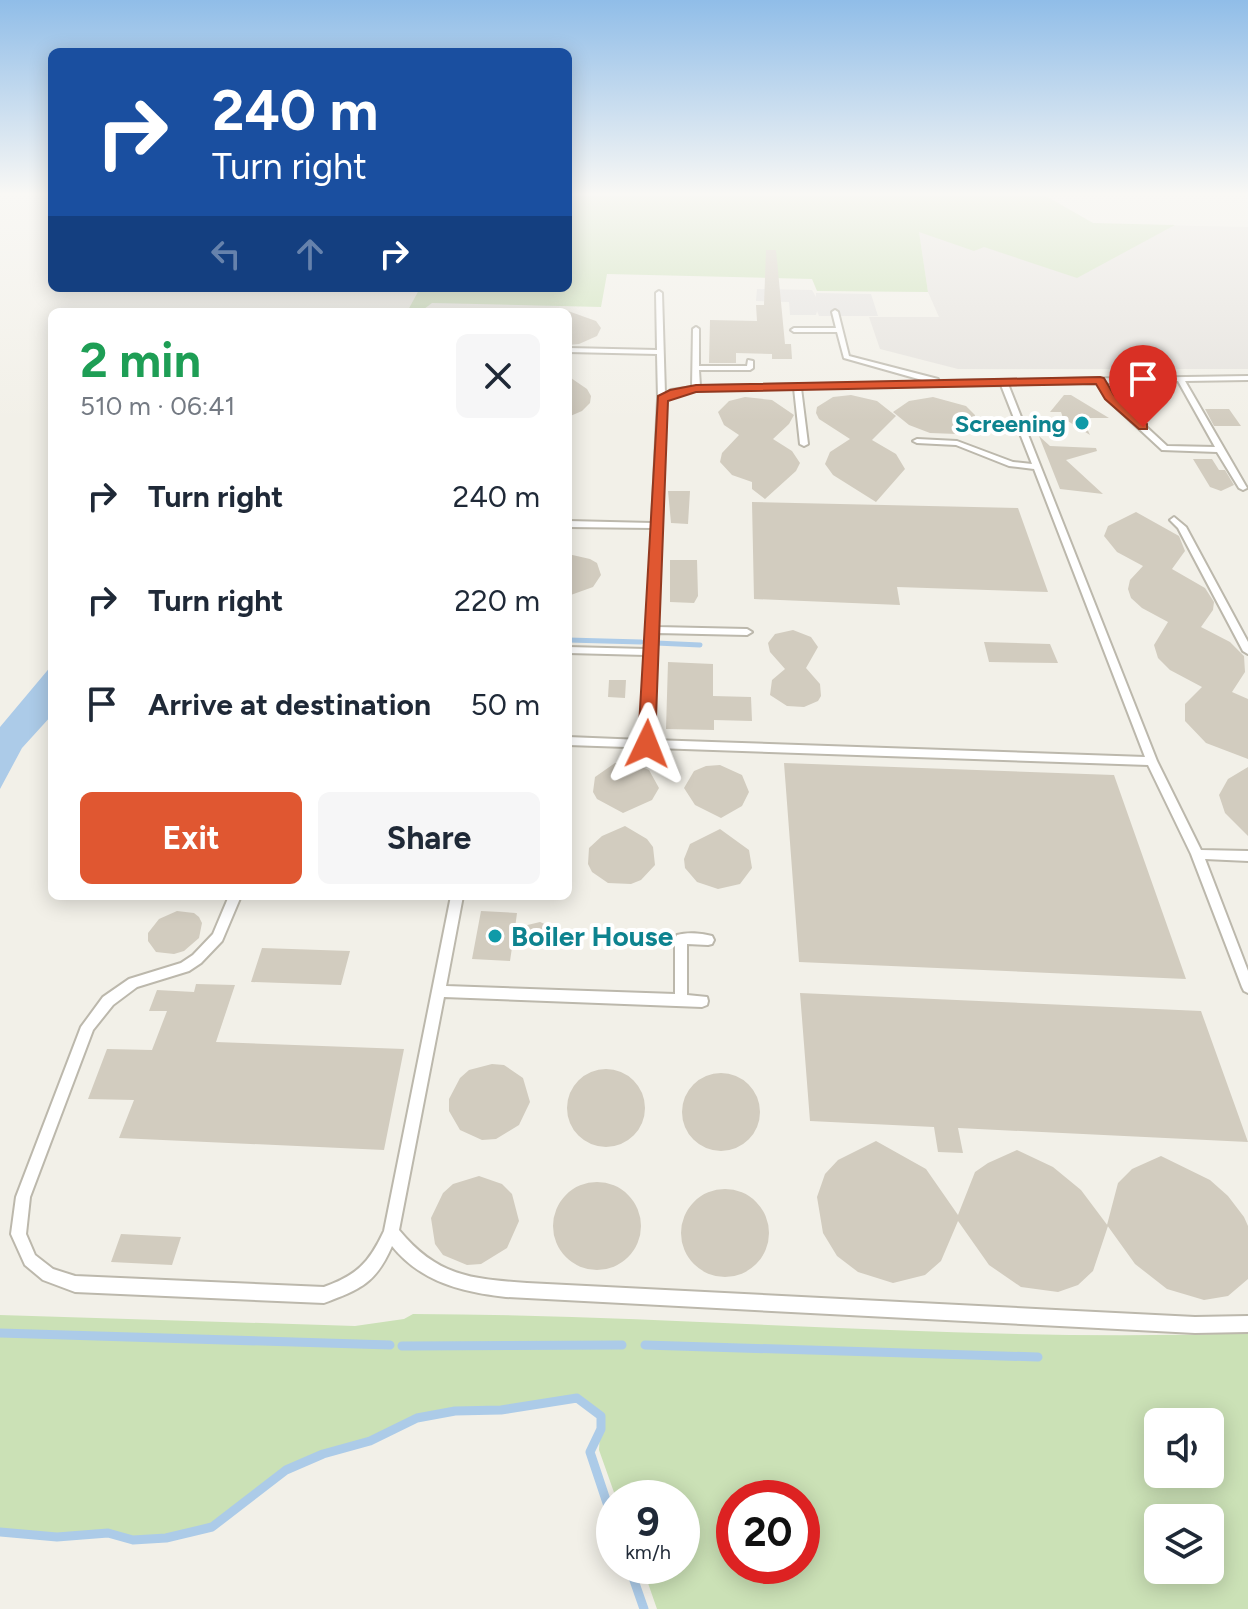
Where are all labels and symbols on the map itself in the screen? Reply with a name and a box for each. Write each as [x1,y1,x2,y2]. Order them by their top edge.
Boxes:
pin [1109,345,1177,427]
place label: Screening [955,409,1066,438]
marker: Screening [1073,414,1091,432]
position arrow [605,702,689,786]
place label: Boiler House [511,919,673,953]
marker: Boiler House [486,927,504,945]
speed limit sign: 20 [716,1480,820,1584]

